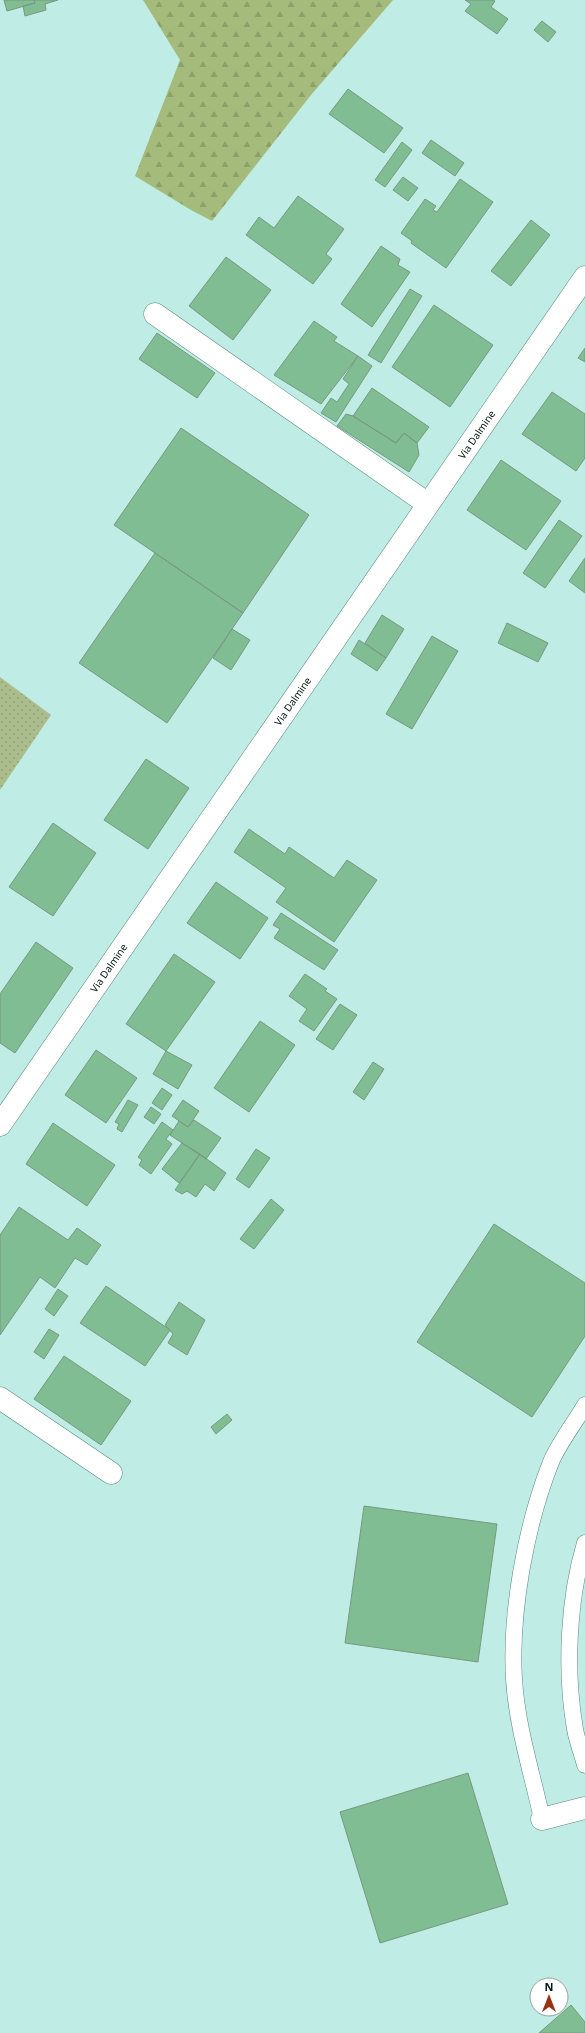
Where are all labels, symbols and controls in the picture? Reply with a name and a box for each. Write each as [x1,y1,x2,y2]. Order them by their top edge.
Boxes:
street label: Via Dalmine [455,407,498,461]
street label: Via Dalmine [271,674,314,728]
street label: Via Dalmine [87,940,130,995]
north arrow [529,1977,569,2017]
text: N [545,1979,553,1994]

